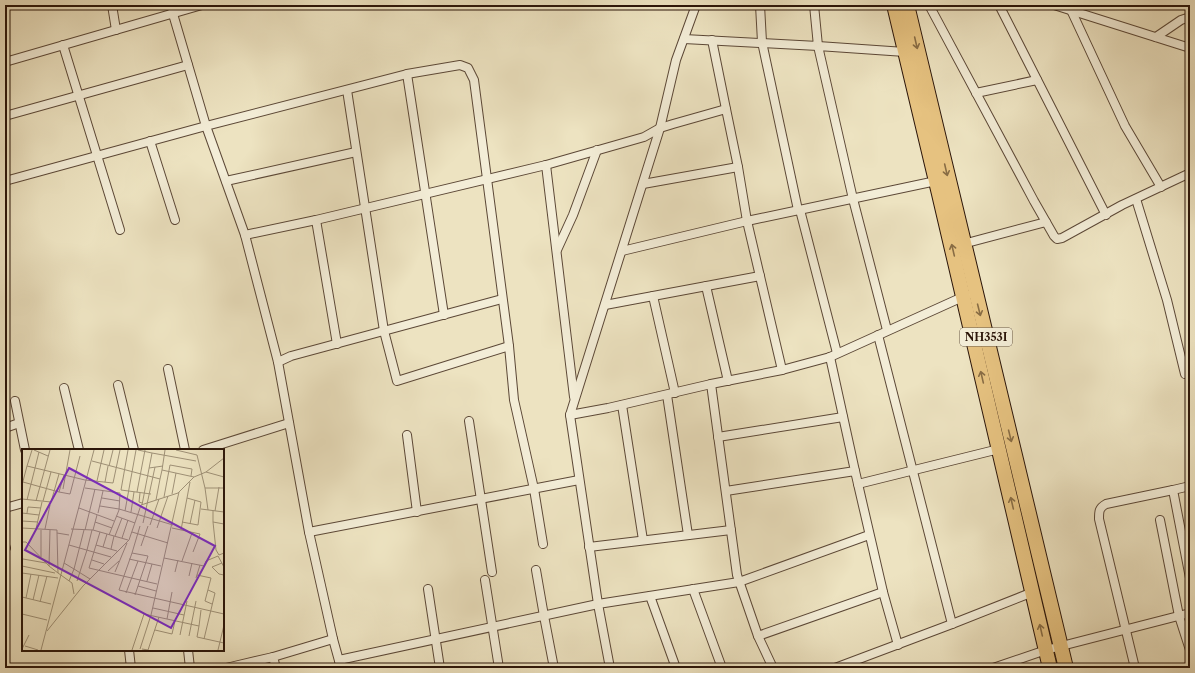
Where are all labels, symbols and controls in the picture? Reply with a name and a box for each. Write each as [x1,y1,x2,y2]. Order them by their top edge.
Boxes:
one-way arrow [913,36,921,49]
one-way arrow [942,163,950,176]
one-way arrow [948,244,956,257]
one-way arrow [976,303,983,316]
road number: NH353I [960,328,1012,346]
one-way arrow [978,371,985,384]
one-way arrow [1006,429,1014,442]
inset map [22,449,224,651]
one-way arrow [1007,497,1015,510]
one-way arrow [1037,624,1045,637]

